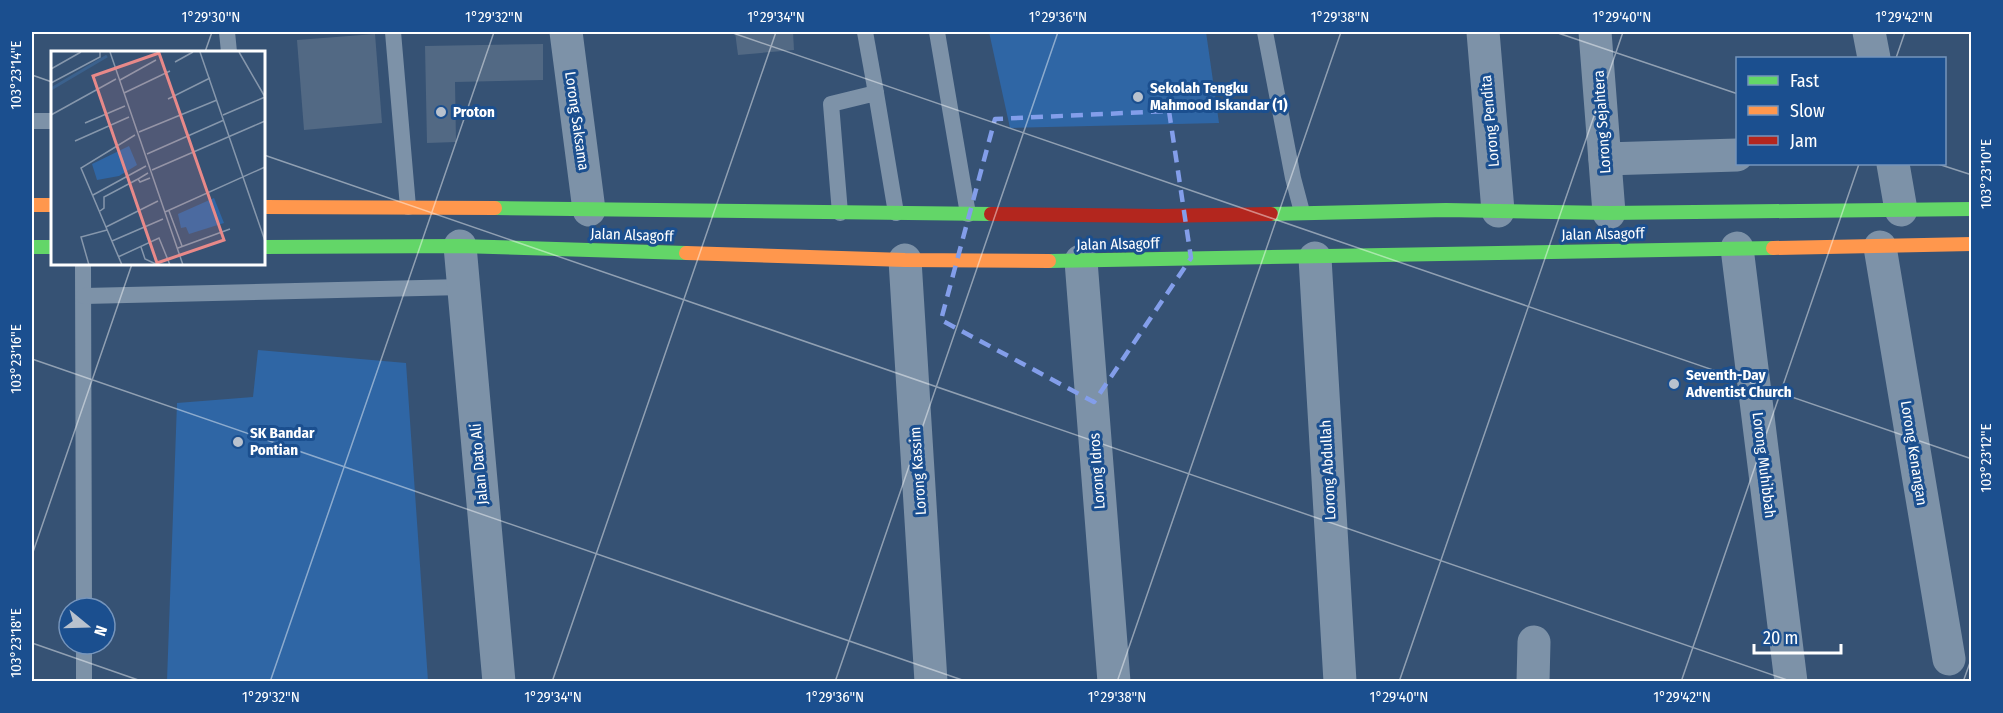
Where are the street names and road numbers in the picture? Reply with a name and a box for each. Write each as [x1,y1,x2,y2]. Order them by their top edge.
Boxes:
street label: Lorong Saksama [561,70,593,172]
street label: Lorong Sejahtera [1589,70,1615,174]
street label: Lorong Pendita [1477,74,1503,168]
street label: Jalan Alsagoff [1561,224,1646,244]
street label: Jalan Alsagoff [590,225,675,245]
street label: Jalan Alsagoff [1076,234,1161,254]
street label: Lorong Kenangan [1897,399,1931,507]
street label: Lorong Muhibbah [1749,411,1779,519]
street label: Lorong Abdullah [1316,419,1340,521]
street label: Jalan Dato Ali [466,423,492,505]
street label: Lorong Kassim [906,426,930,516]
street label: Lorong Idros [1085,432,1109,510]

